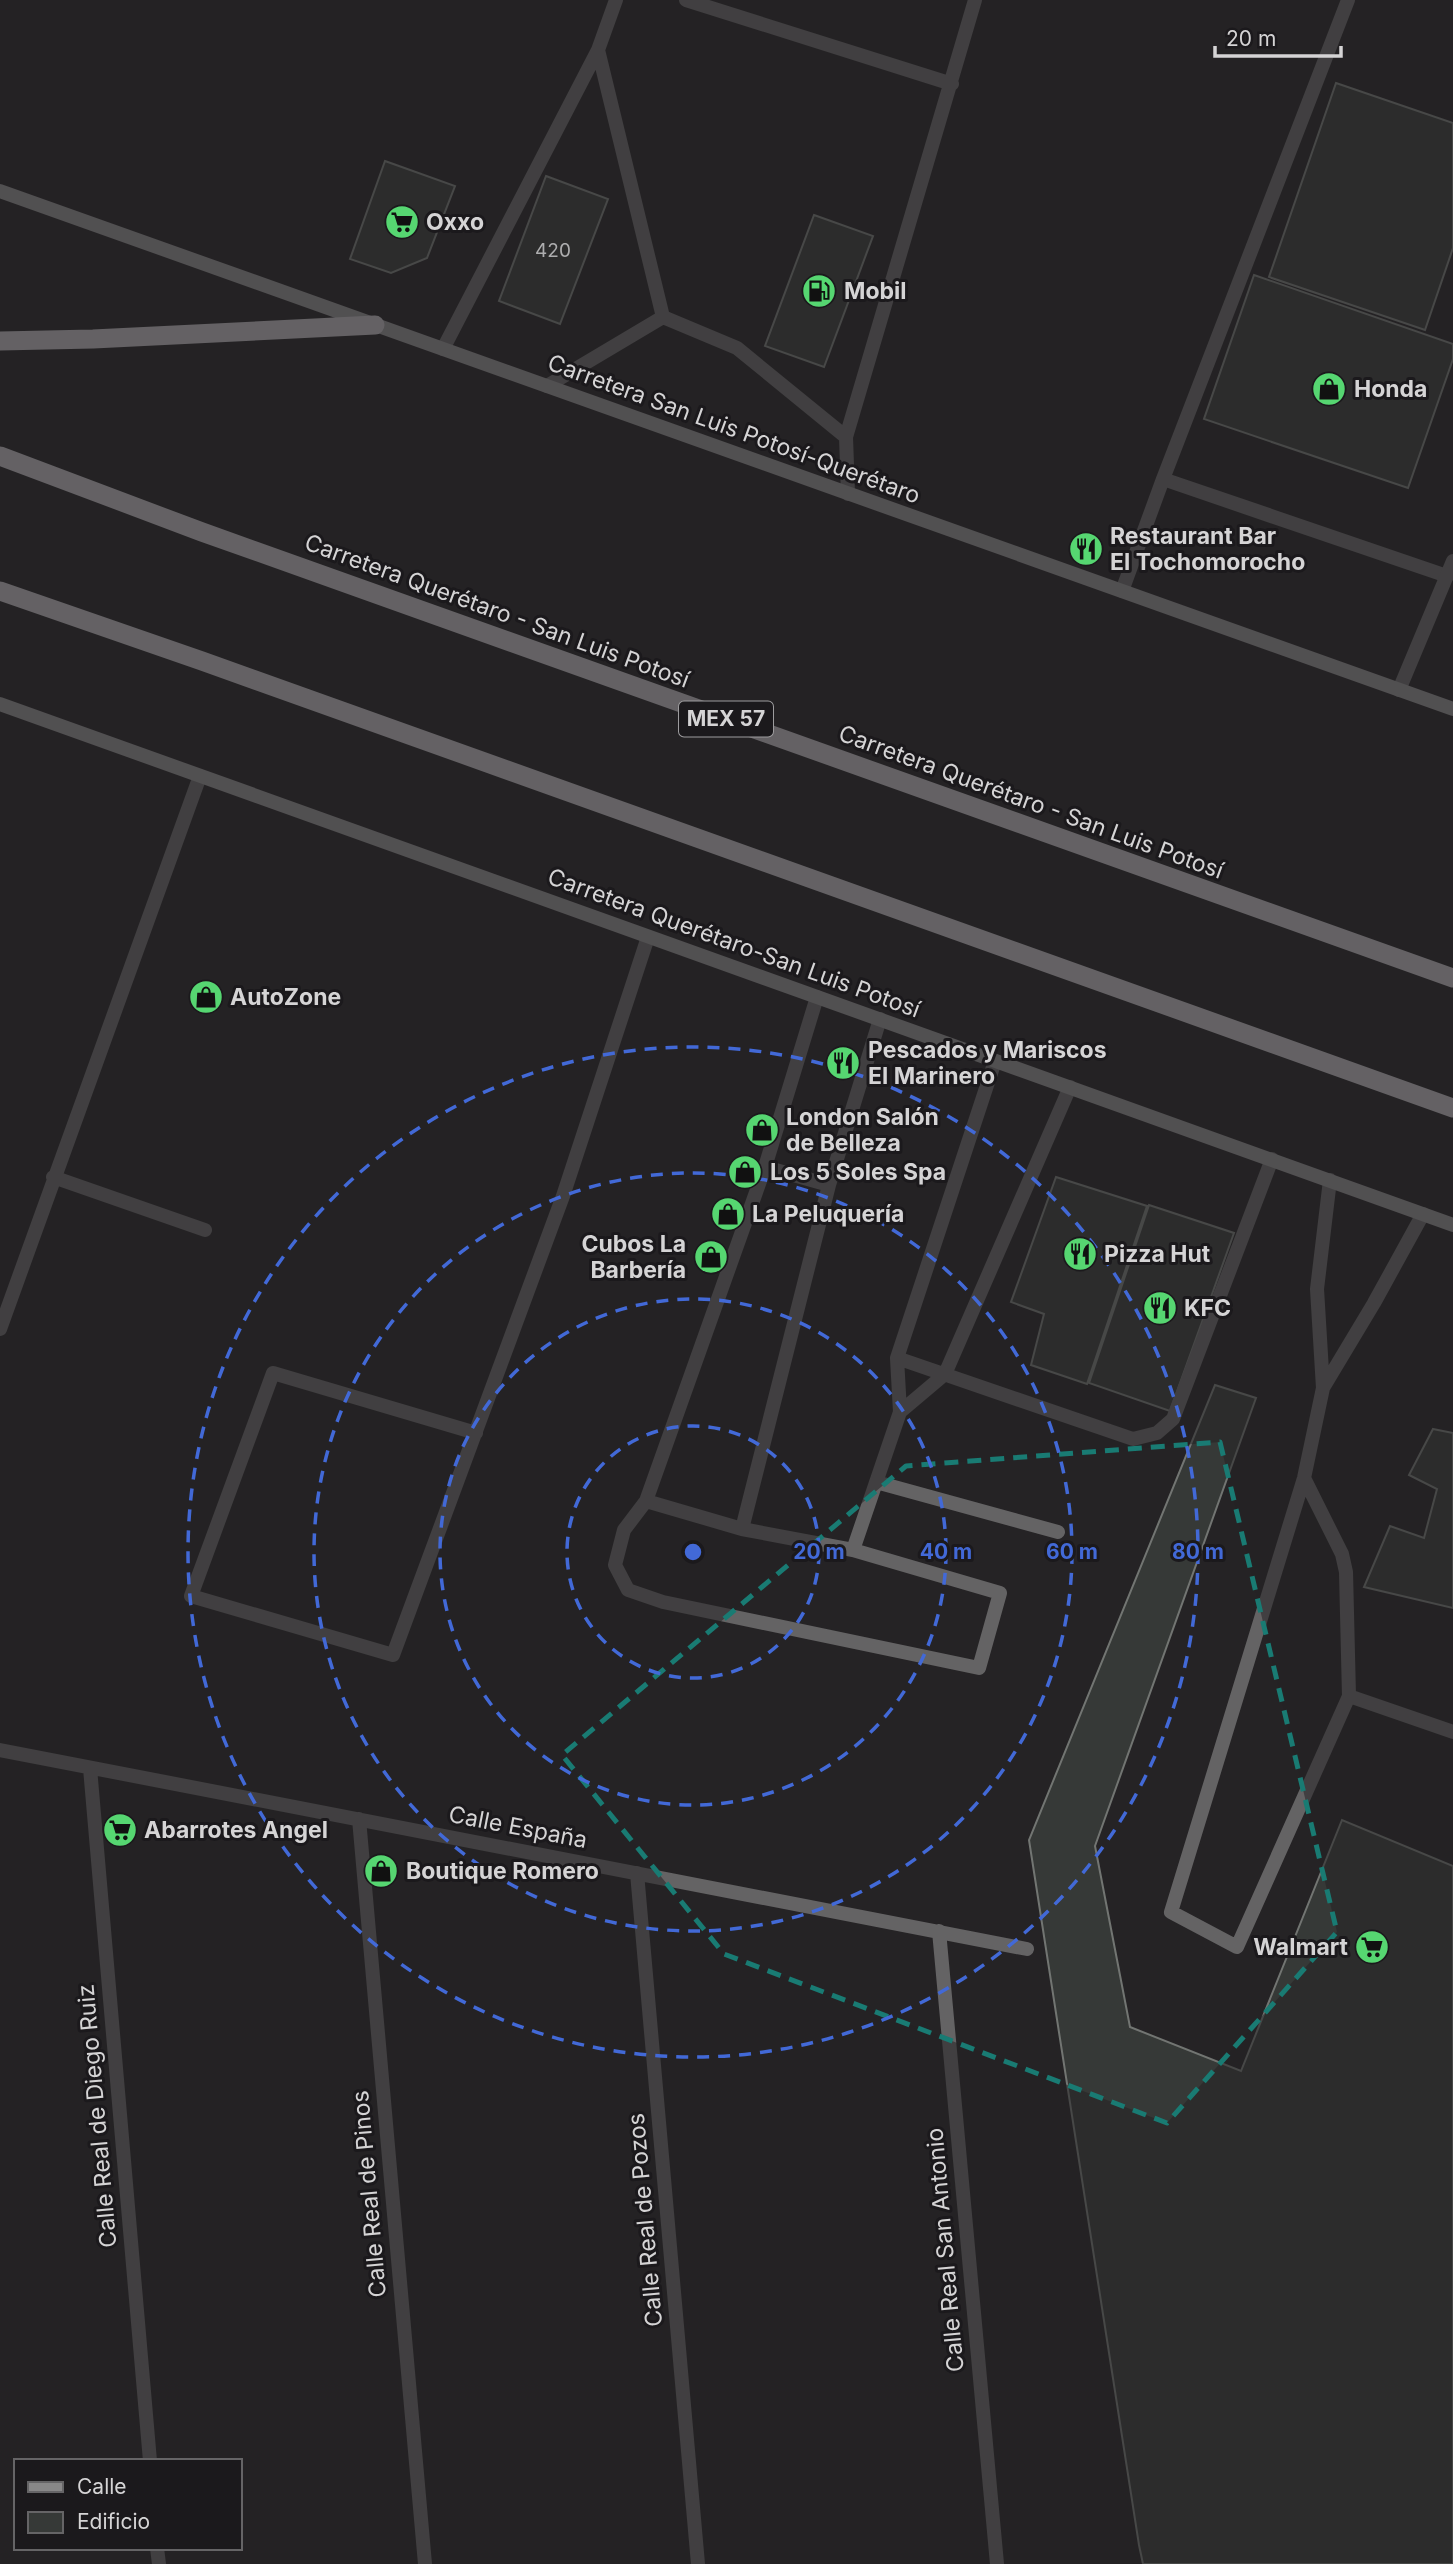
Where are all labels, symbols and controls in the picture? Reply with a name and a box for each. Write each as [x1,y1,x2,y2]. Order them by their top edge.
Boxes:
scale bar [1215,14,1341,58]
text: 20 m [1226,26,1276,51]
supermarket icon: Oxxo [383,203,421,241]
place label: Oxxo [426,208,484,236]
house number: 420 [535,239,571,262]
fuel station icon: Mobil [800,272,838,310]
place label: Mobil [844,277,907,305]
street label: Carretera San Luis Potosí-Querétaro [544,348,924,510]
shop icon: Honda [1310,370,1348,408]
place label: Honda [1354,375,1427,403]
place label: Restaurant Bar El Tochomorocho [1110,522,1305,576]
street label: Carretera Querétaro - San Luis Potosí [301,528,694,694]
restaurant icon: Restaurant Bar El Tochomorocho [1067,530,1105,568]
road number: MEX 57 [679,702,773,736]
street label: Carretera Querétaro - San Luis Potosí [835,719,1228,885]
street label: Carretera Querétaro-San Luis Potosí [544,862,924,1024]
shop icon: AutoZone [187,978,225,1016]
place label: AutoZone [230,983,341,1011]
place label: Pescados y Mariscos El Marinero [868,1036,1107,1090]
restaurant icon: Pescados y Mariscos El Marinero [824,1044,862,1082]
place label: London Salón de Belleza [786,1103,939,1157]
shop icon: London Salón de Belleza [743,1111,781,1149]
shop icon: Los 5 Soles Spa [726,1153,764,1191]
place label: Los 5 Soles Spa [770,1158,946,1186]
shop icon: La Peluquería [709,1195,747,1233]
place label: La Peluquería [752,1200,904,1228]
place label: Cubos La Barbería [581,1230,686,1284]
restaurant icon: Pizza Hut [1061,1235,1099,1273]
shop icon: Cubos La Barbería [692,1238,730,1276]
place label: Pizza Hut [1104,1240,1211,1268]
restaurant icon: KFC [1141,1289,1179,1327]
place label: KFC [1184,1294,1231,1322]
text: 20 m [793,1539,845,1564]
text: 40 m [920,1539,972,1564]
text: 60 m [1046,1539,1098,1564]
text: 80 m [1172,1539,1224,1564]
centre of rings [681,1540,705,1564]
street label: Calle España [446,1800,590,1854]
supermarket icon: Abarrotes Angel [101,1811,139,1849]
place label: Abarrotes Angel [144,1816,328,1844]
shop icon: Boutique Romero [362,1852,400,1890]
place label: Boutique Romero [406,1857,599,1885]
supermarket icon: Walmart [1353,1928,1391,1966]
place label: Walmart [1253,1933,1349,1961]
street label: Calle Real de Diego Ruiz [72,1983,122,2249]
street label: Calle Real de Pinos [346,2089,392,2299]
street label: Calle Real de Pozos [622,2112,668,2328]
street label: Calle Real San Antonio [920,2127,970,2373]
legend [14,2459,242,2550]
text: Calle [77,2474,127,2499]
text: Edificio [77,2509,150,2534]

